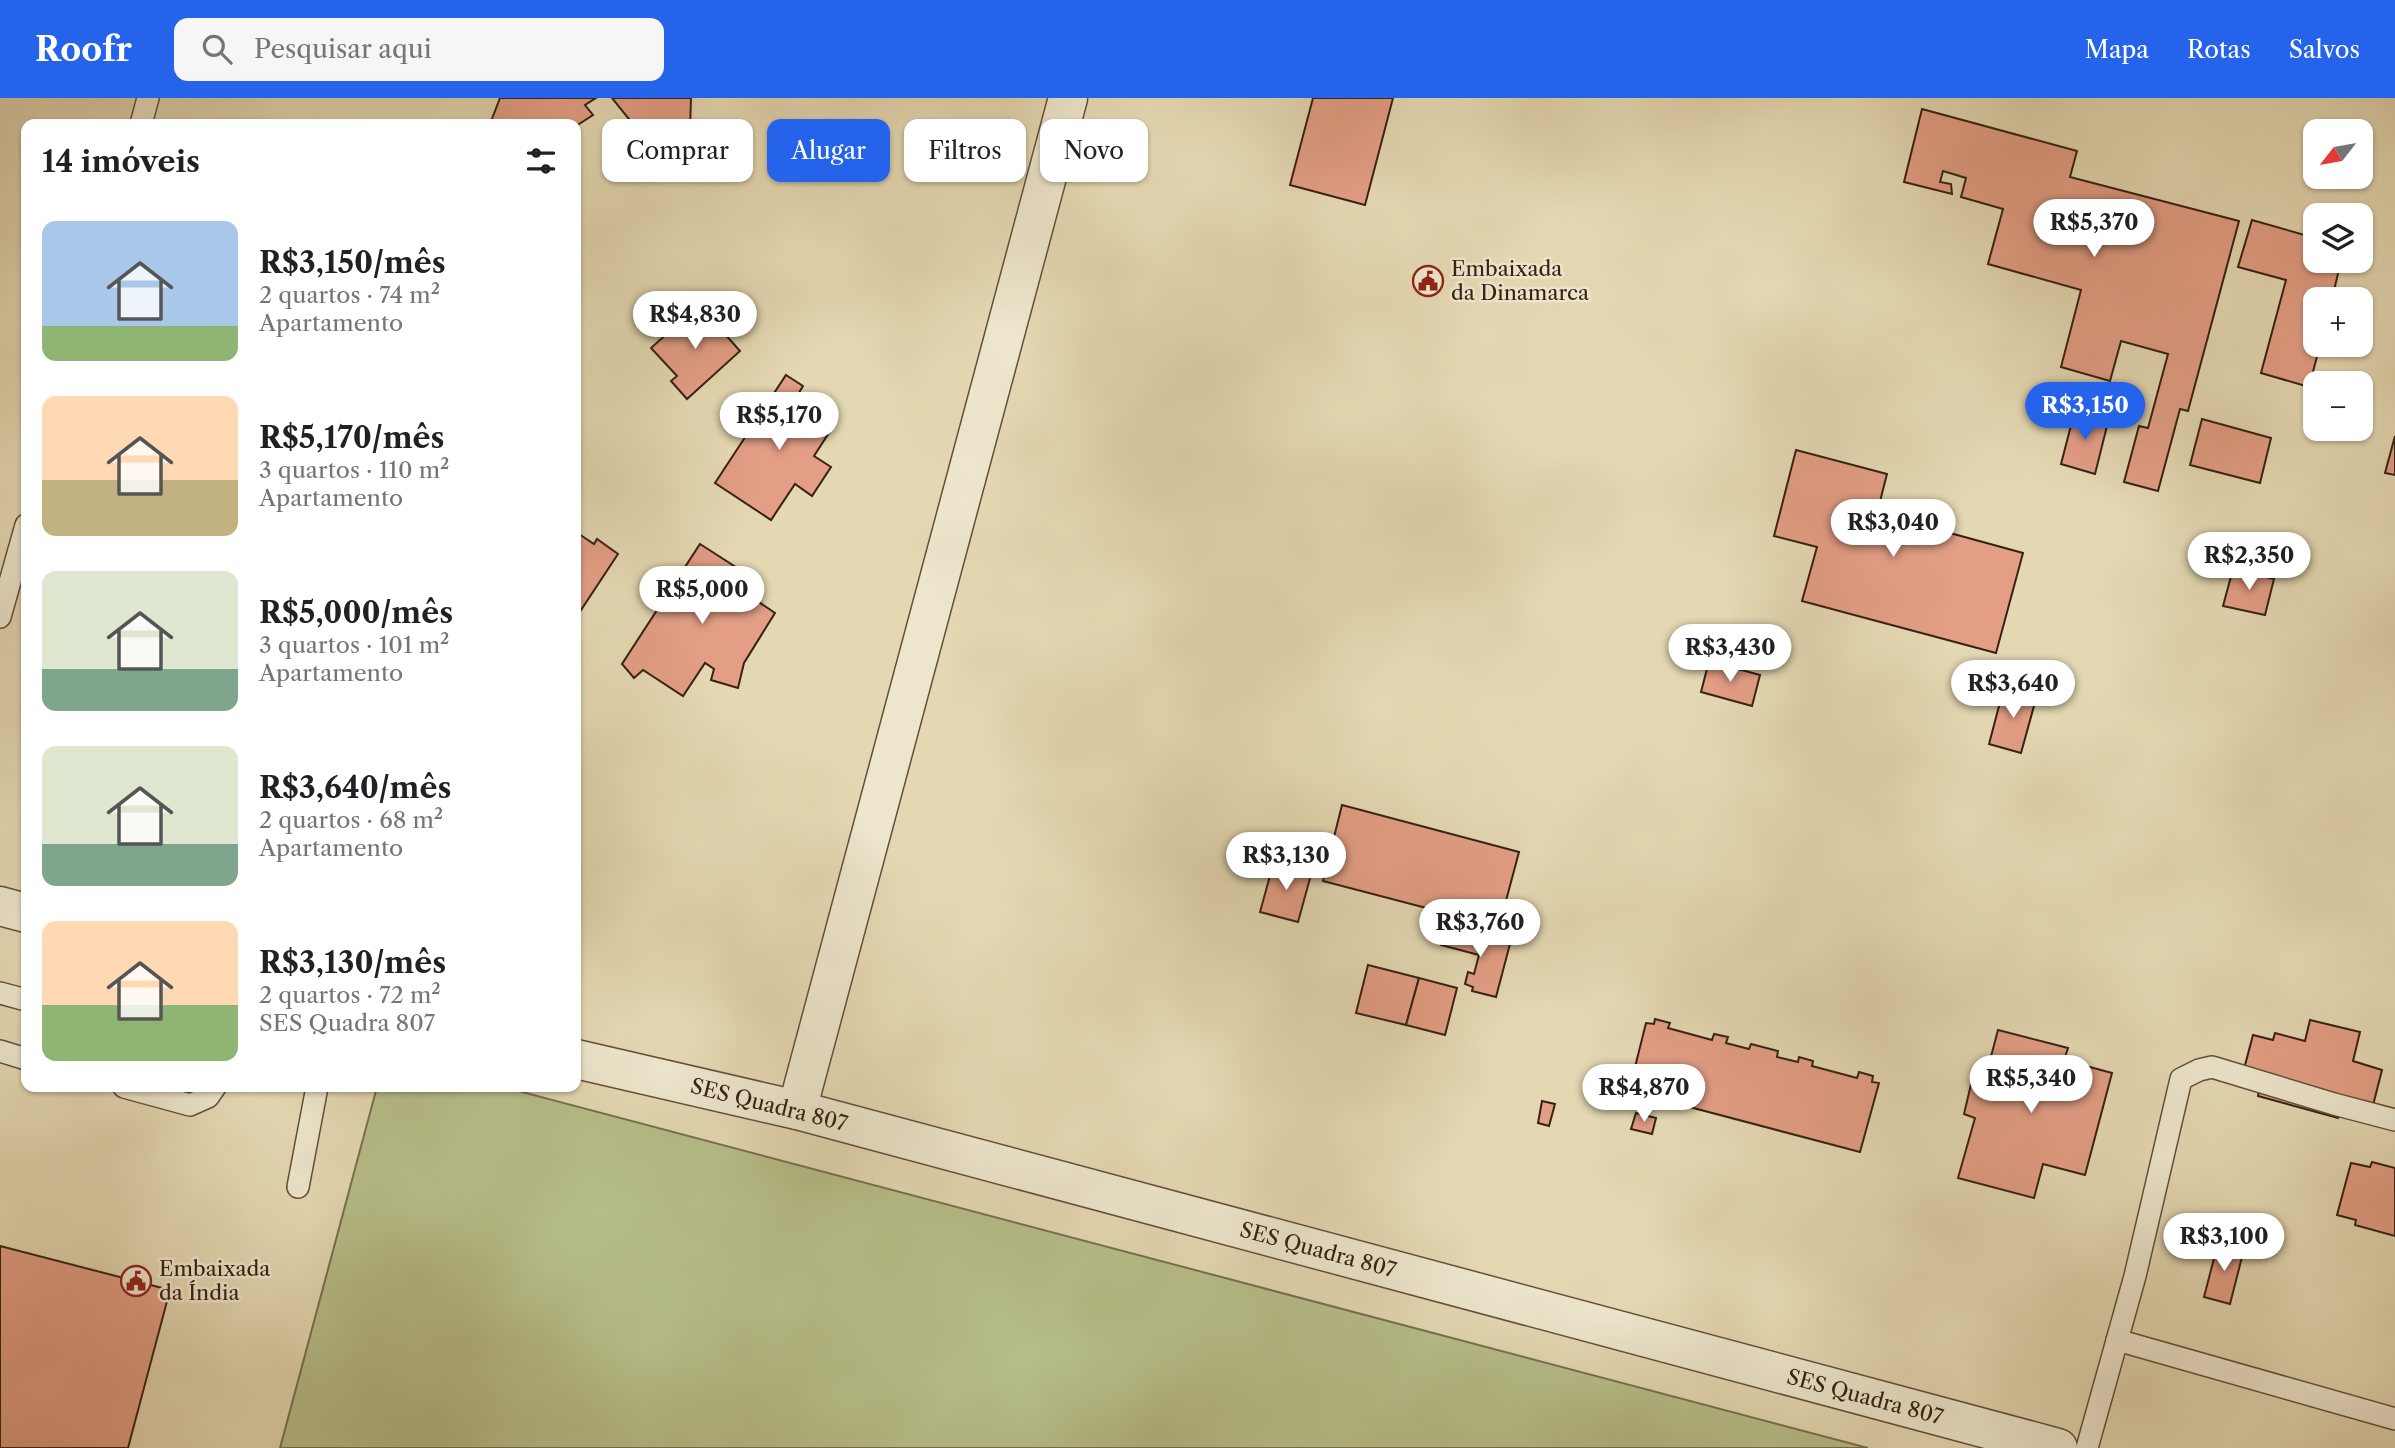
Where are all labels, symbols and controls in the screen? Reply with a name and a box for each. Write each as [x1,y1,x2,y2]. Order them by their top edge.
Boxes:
search box [174,18,664,81]
text: Roofr [35,29,132,70]
icon: search [198,30,236,68]
text: Pesquisar aqui [254,33,432,65]
text: Mapa [2085,35,2149,64]
text: Rotas [2187,35,2251,64]
text: Salvos [2289,35,2360,64]
chip: Comprar [602,119,753,182]
chip: Alugar [767,119,890,182]
chip: Filtros [904,119,1026,182]
chip: Novo [1040,119,1148,182]
north arrow [2303,119,2373,189]
map controls [2303,119,2373,441]
icon: filters [522,142,560,180]
text: 14 imóveis [42,143,200,180]
pin: R$5,370 [2029,200,2159,259]
button: layers [2303,203,2373,273]
text: R$5,370 [2049,208,2139,236]
text: R$3,150/mês [259,244,446,281]
icon: home [98,249,182,333]
place label: Embaixada da Dinamarca [1451,256,1590,305]
public building icon: Embaixada da Dinamarca [1411,264,1445,298]
text: 2 quartos · 74 m² [259,281,440,309]
button: + [2303,287,2373,357]
pin: R$4,830 [630,292,760,351]
text: R$4,830 [649,300,741,328]
text: Apartamento [259,309,403,337]
button: − [2303,371,2373,441]
pin: R$3,150 [2020,382,2150,442]
text: R$3,150 [2041,391,2129,419]
pin: R$5,170 [714,392,844,452]
text: R$5,170 [736,401,822,429]
text: R$5,170/mês [259,419,444,456]
icon: home [98,424,182,508]
text: 3 quartos · 110 m² [259,456,450,484]
text: Apartamento [259,484,403,512]
pin: R$3,040 [1828,500,1958,559]
text: R$3,040 [1847,508,1939,536]
pin: R$2,350 [2184,532,2314,592]
text: R$2,350 [2204,541,2294,569]
pin: R$5,000 [637,566,767,626]
text: R$5,000 [655,575,749,603]
text: R$5,000/mês [259,594,453,631]
icon: home [98,599,182,683]
pin: R$3,430 [1665,624,1795,684]
text: 3 quartos · 101 m² [259,631,450,659]
text: R$3,430 [1684,633,1776,661]
text: Apartamento [259,659,403,687]
pin: R$3,640 [1948,660,2078,720]
text: R$3,640 [1967,669,2059,697]
text: R$3,640/mês [259,769,451,806]
icon: home [98,774,182,858]
text: 2 quartos · 68 m² [259,806,443,834]
pin: R$3,130 [1221,832,1351,892]
text: Apartamento [259,834,403,862]
text: R$3,130 [1242,841,1330,869]
pin: R$3,760 [1415,900,1545,959]
text: R$3,760 [1435,908,1525,936]
text: R$3,130/mês [259,944,446,981]
icon: home [98,949,182,1033]
text: 2 quartos · 72 m² [259,981,441,1009]
text: SES Quadra 807 [259,1009,435,1037]
pin: R$5,340 [1966,1056,2096,1115]
text: R$5,340 [1986,1064,2076,1092]
pin: R$4,870 [1579,1065,1709,1124]
street label: SES Quadra 807 [688,1073,851,1136]
text: R$4,870 [1598,1073,1690,1101]
pin: R$3,100 [2159,1214,2289,1273]
street label: SES Quadra 807 [1237,1217,1400,1283]
text: R$3,100 [2179,1222,2269,1250]
place label: Embaixada da Índia [159,1256,271,1305]
public building icon: Embaixada da Índia [119,1264,153,1298]
street label: SES Quadra 807 [1784,1364,1947,1430]

